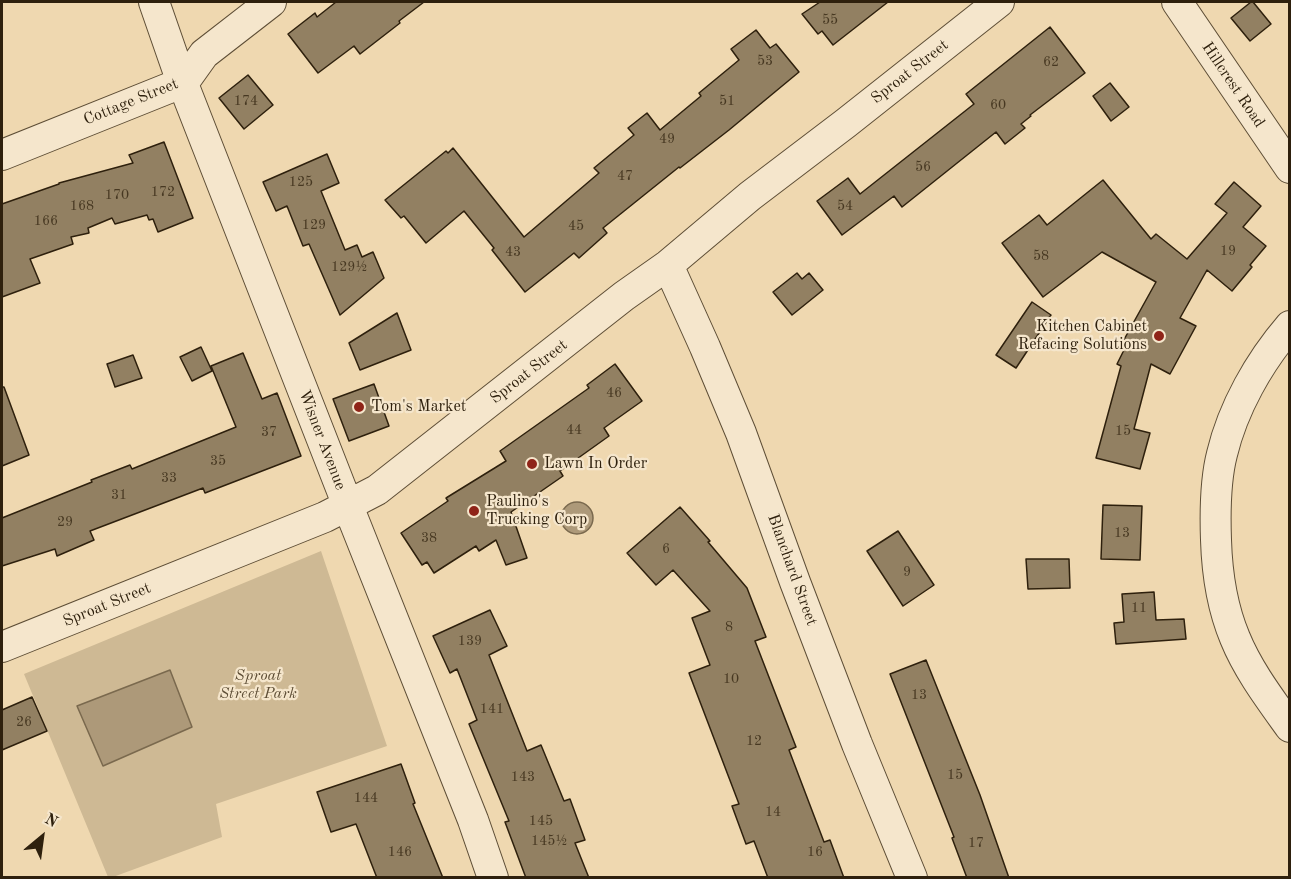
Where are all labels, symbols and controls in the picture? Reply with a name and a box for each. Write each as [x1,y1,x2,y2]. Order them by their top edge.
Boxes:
house number: 55 [822,12,838,28]
street label: Sproat Street [867,36,953,108]
street label: Hillcrest Road [1197,39,1269,131]
house number: 53 [757,53,773,69]
house number: 62 [1043,54,1059,70]
street label: Cottage Street [81,74,181,130]
house number: 174 [234,93,258,109]
house number: 51 [719,93,735,109]
house number: 60 [990,97,1006,113]
house number: 49 [659,131,675,147]
house number: 56 [915,159,931,175]
house number: 47 [617,168,633,184]
house number: 125 [289,174,313,190]
house number: 172 [151,184,175,200]
house number: 170 [105,187,129,203]
house number: 168 [70,198,94,214]
house number: 54 [837,198,853,214]
house number: 166 [34,213,58,229]
house number: 129 [302,217,326,233]
house number: 45 [568,218,584,234]
house number: 19 [1220,243,1236,259]
house number: 43 [505,244,521,260]
house number: 58 [1033,248,1049,264]
house number: 129½ [331,259,367,275]
place label: Kitchen Cabinet Refacing Solutions [1018,317,1147,355]
marker: Kitchen Cabinet Refacing Solutions [1152,329,1166,343]
street label: Sproat Street [486,336,572,408]
house number: 46 [606,385,622,401]
street label: Wisner Avenue [294,387,350,493]
place label: Tom's Market [371,397,466,417]
marker: Tom's Market [352,400,366,414]
house number: 44 [566,422,582,438]
house number: 15 [1115,423,1131,439]
house number: 37 [261,424,277,440]
house number: 35 [210,453,226,469]
place label: Lawn In Order [544,454,647,474]
marker: Lawn In Order [525,457,539,471]
house number: 33 [161,470,177,486]
house number: 31 [111,487,127,503]
place label: Paulino's Trucking Corp [486,492,587,530]
marker: Paulino's Trucking Corp [467,504,481,518]
street label: Blanchard Street [763,512,821,628]
house number: 29 [57,514,73,530]
house number: 13 [1114,525,1130,541]
house number: 38 [421,530,437,546]
house number: 6 [662,541,670,557]
house number: 9 [903,564,911,580]
street label: Sproat Street [60,579,154,631]
house number: 11 [1131,600,1147,616]
house number: 8 [725,619,733,635]
house number: 139 [458,633,482,649]
park label: Sproat Street Park [219,666,297,704]
house number: 10 [723,671,739,687]
house number: 13 [911,687,927,703]
house number: 141 [480,701,504,717]
house number: 26 [16,714,32,730]
house number: 12 [746,733,762,749]
house number: 15 [947,767,963,783]
house number: 143 [511,769,535,785]
house number: 144 [354,790,378,806]
house number: 14 [765,804,781,820]
north arrow [12,807,72,867]
text: N [41,811,60,831]
house number: 145 [529,813,553,829]
house number: 145½ [531,833,567,849]
house number: 17 [968,835,984,851]
house number: 146 [388,844,412,860]
house number: 16 [807,844,823,860]

